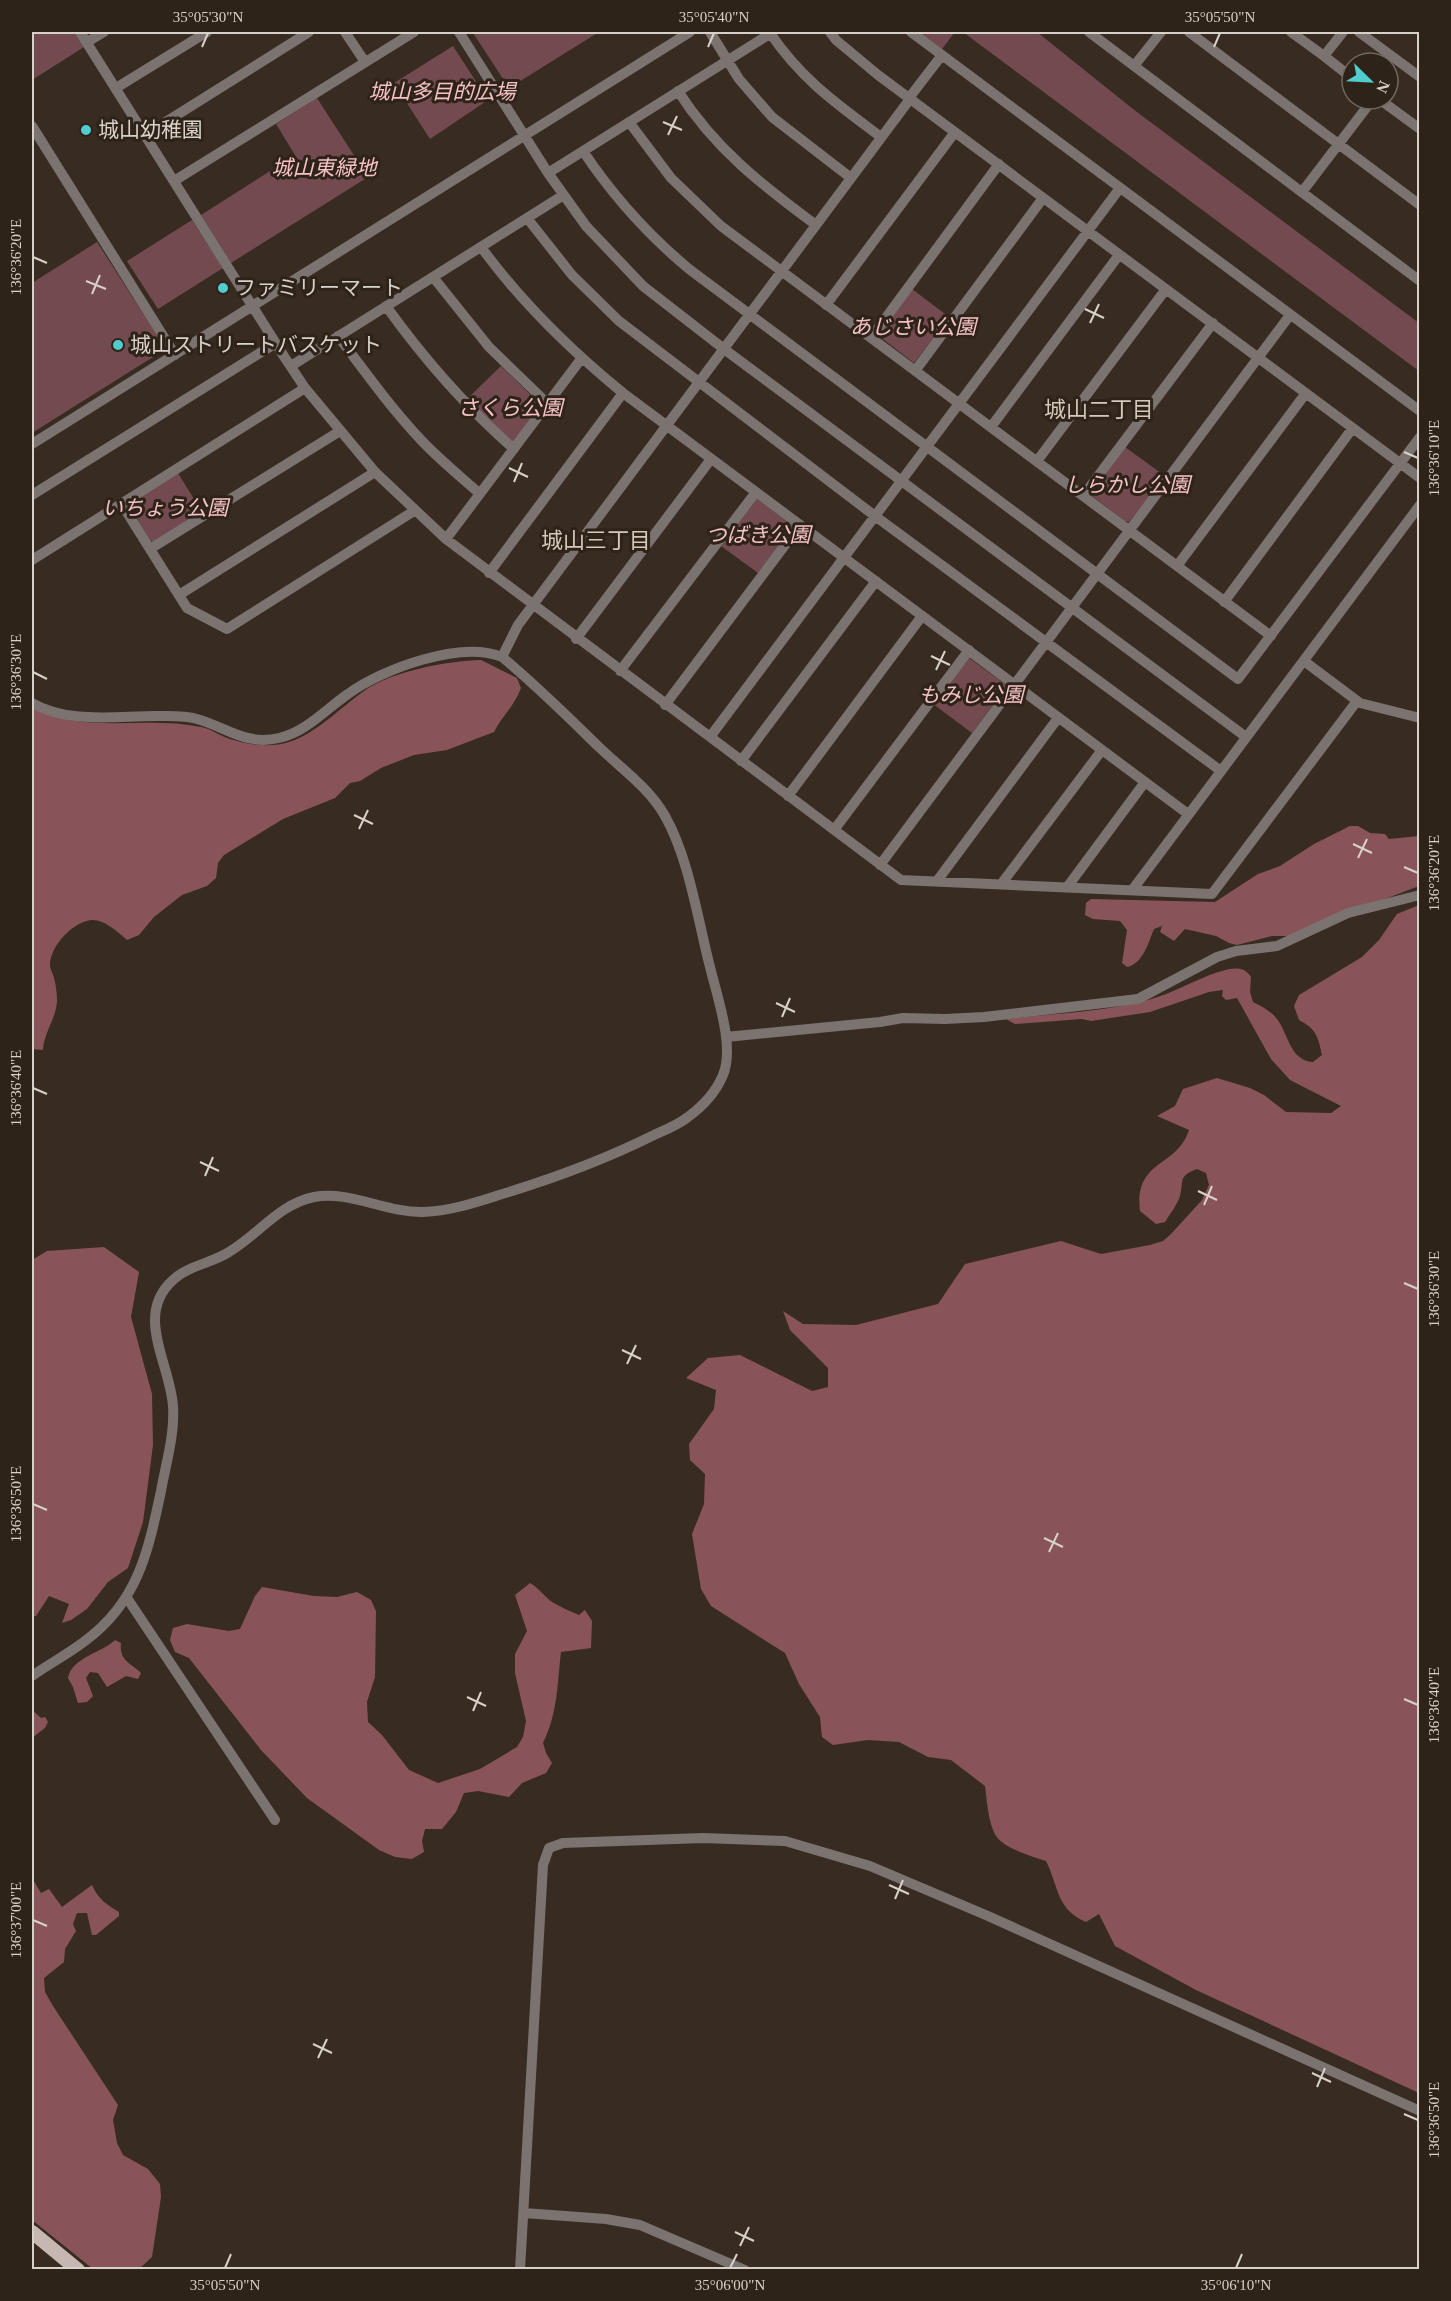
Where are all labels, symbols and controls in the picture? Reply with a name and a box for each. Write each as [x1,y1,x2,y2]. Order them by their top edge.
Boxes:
text: 35°05'30"N [173,9,243,25]
text: 35°05'40"N [679,9,749,25]
text: 35°05'50"N [1185,9,1255,25]
north arrow [1340,51,1400,111]
text: N [1373,78,1393,96]
park label: 城山多目的広場 [369,80,517,104]
place label: 城山幼稚園 [98,118,203,142]
marker: 城山幼稚園 [79,123,93,137]
park label: 城山東緑地 [272,156,378,180]
text: 136°36'20"E [8,219,24,295]
place label: ファミリーマート [235,276,403,300]
marker: ファミリーマート [216,281,230,295]
park label: あじさい公園 [850,315,979,339]
place label: 城山ストリートバスケット [130,333,382,357]
marker: 城山ストリートバスケット [111,338,125,352]
park label: さくら公園 [458,396,565,420]
district label: 城山二丁目 [1044,397,1154,422]
text: 136°36'10"E [1426,420,1442,496]
park label: しらかし公園 [1064,473,1193,497]
park label: いちょう公園 [102,496,231,520]
park label: つばき公園 [706,523,813,547]
district label: 城山三丁目 [541,528,651,553]
text: 136°36'30"E [8,634,24,710]
park label: もみじ公園 [919,683,1026,707]
text: 136°36'20"E [1426,835,1442,911]
text: 136°36'40"E [8,1050,24,1126]
text: 136°36'30"E [1426,1251,1442,1327]
text: 136°36'50"E [8,1466,24,1542]
text: 136°36'40"E [1426,1667,1442,1743]
text: 136°37'00"E [8,1882,24,1958]
text: 136°36'50"E [1426,2082,1442,2158]
text: 35°05'50"N [190,2277,260,2293]
text: 35°06'00"N [695,2277,765,2293]
text: 35°06'10"N [1201,2277,1271,2293]

